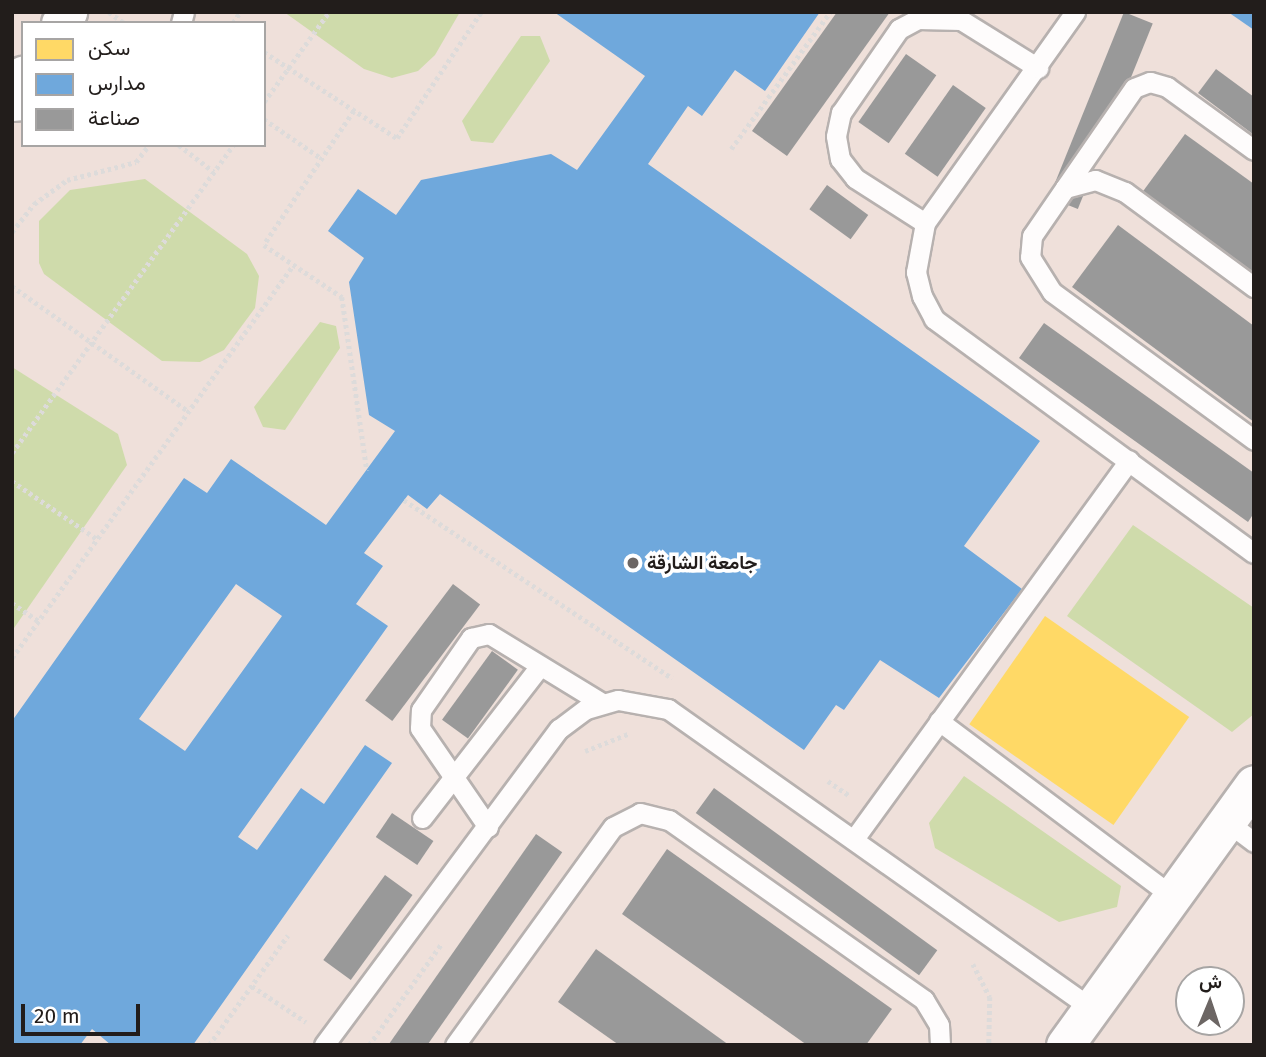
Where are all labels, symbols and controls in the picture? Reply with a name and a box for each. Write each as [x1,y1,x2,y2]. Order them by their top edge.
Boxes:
legend [21,21,266,147]
text: سكن [88,35,130,61]
text: مدارس [88,70,146,96]
text: صناعة [88,105,140,131]
place label: جامعة الشارقة [647,552,757,574]
marker: جامعة الشارقة [625,555,641,571]
north arrow [1175,966,1245,1036]
text: ش [1199,970,1222,993]
scale bar [24,990,144,1034]
text: 20 m [34,1003,80,1029]

